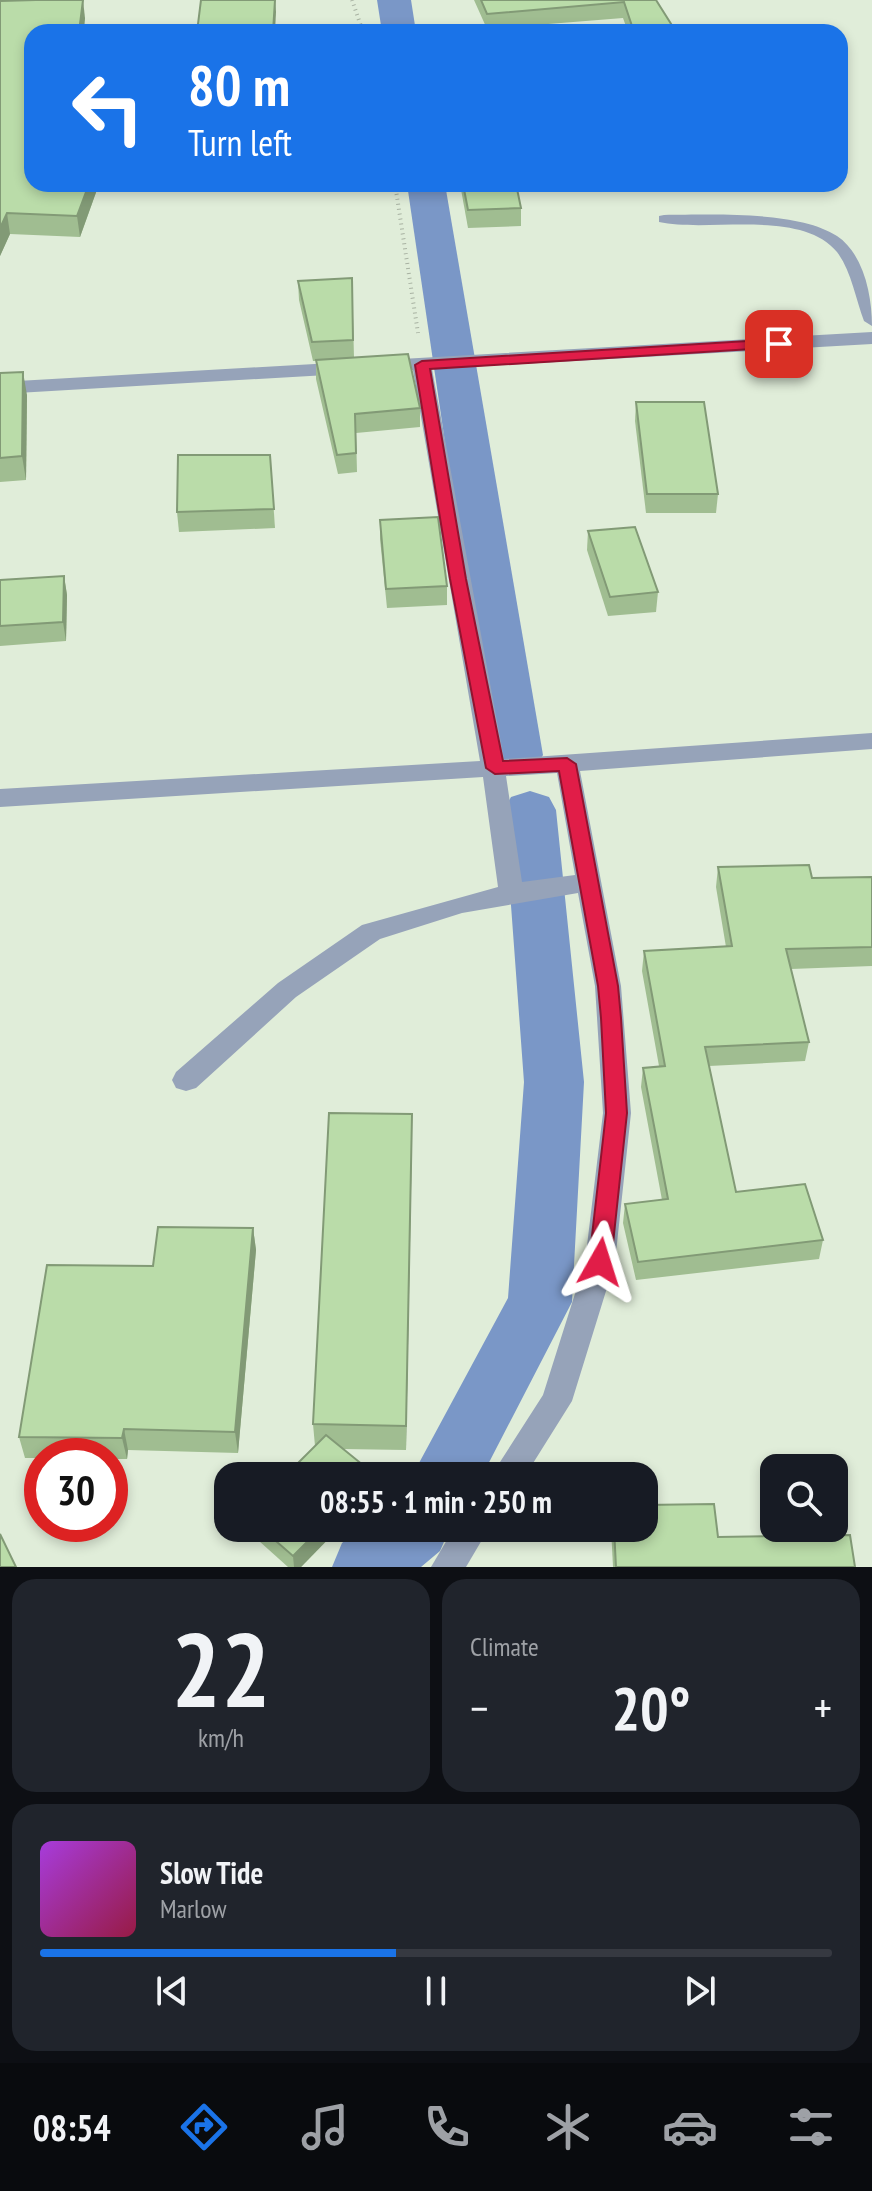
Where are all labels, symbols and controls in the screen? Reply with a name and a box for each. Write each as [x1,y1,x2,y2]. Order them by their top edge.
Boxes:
text: 80 m [188,49,290,121]
icon: left [56,56,160,160]
text: Turn left [188,119,292,166]
pin [745,310,813,378]
icon: arrive [757,322,801,366]
position arrow [558,1220,642,1304]
speed limit sign: 30 [24,1438,128,1542]
map controls [760,1454,848,1542]
button: search [760,1454,848,1542]
text: 08:55 · 1 min · 250 m [320,1482,552,1521]
text: 22 [171,1601,271,1736]
text: Climate [470,1630,539,1663]
text: 20° [611,1669,691,1747]
text: − [470,1679,488,1736]
text: + [814,1679,832,1736]
text: km/h [198,1721,244,1754]
text: Slow Tide [160,1853,263,1892]
text: Marlow [160,1892,226,1925]
icon: previous [150,1969,194,2013]
icon: pause [414,1969,458,2013]
icon: next [678,1969,722,2013]
icon: directions [176,2099,232,2155]
icon: music [297,2099,353,2155]
icon: phone [419,2099,475,2155]
icon: climate [540,2099,596,2155]
icon: car [662,2099,718,2155]
icon: filters [783,2099,839,2155]
text: 08:54 [33,2104,111,2151]

